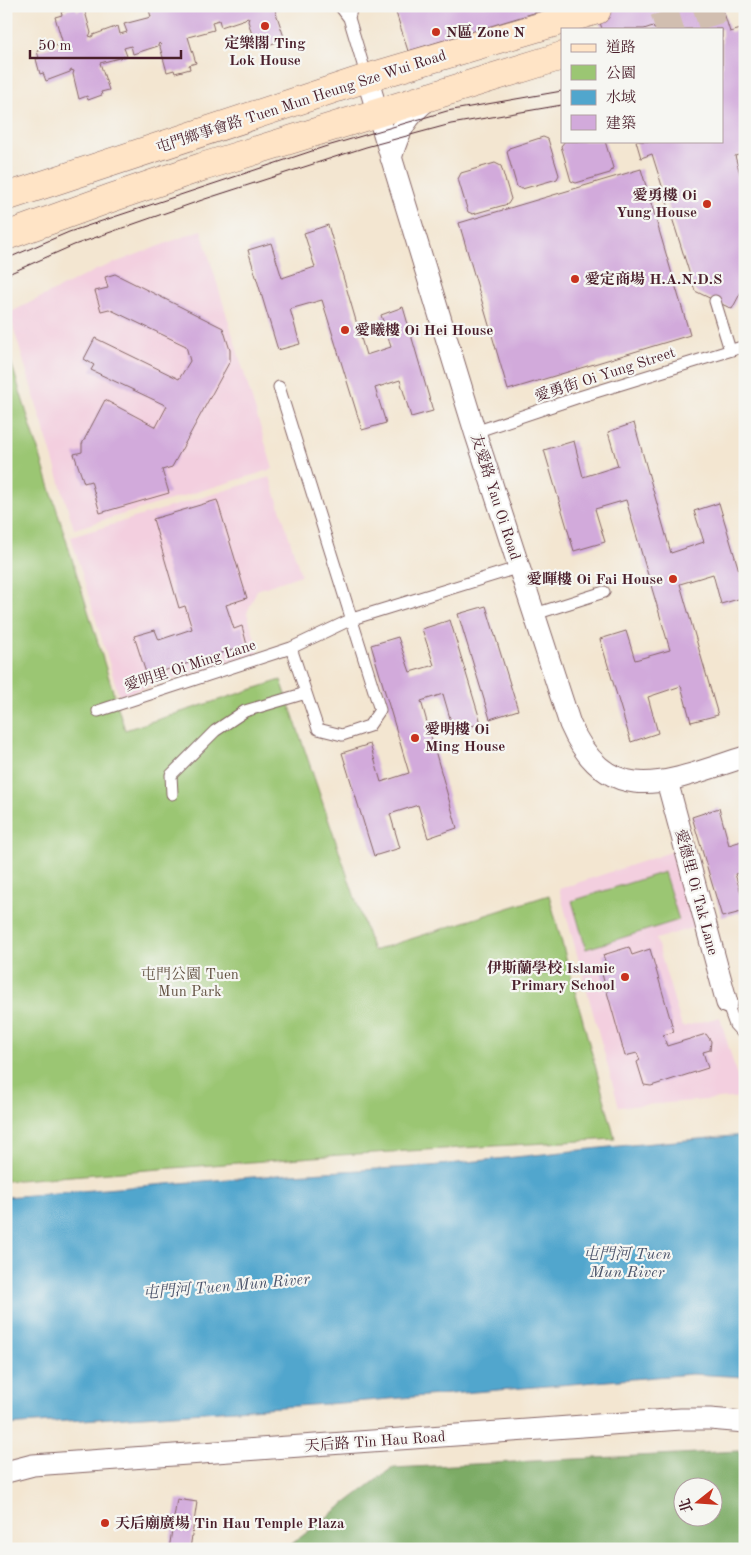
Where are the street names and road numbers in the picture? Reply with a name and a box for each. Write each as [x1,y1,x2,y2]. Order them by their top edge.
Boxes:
street label: 屯門鄉事會路 Tuen Mun Heung Sze Wui Road [154,46,449,157]
street label: 愛勇街 Oi Yung Street [533,344,677,405]
street label: 友愛路 Yau Oi Road [467,432,525,562]
street label: 愛明里 Oi Ming Lane [122,636,258,695]
street label: 愛德里 Oi Tak Lane [672,827,722,957]
street label: 天后路 Tin Hau Road [304,1428,446,1455]

